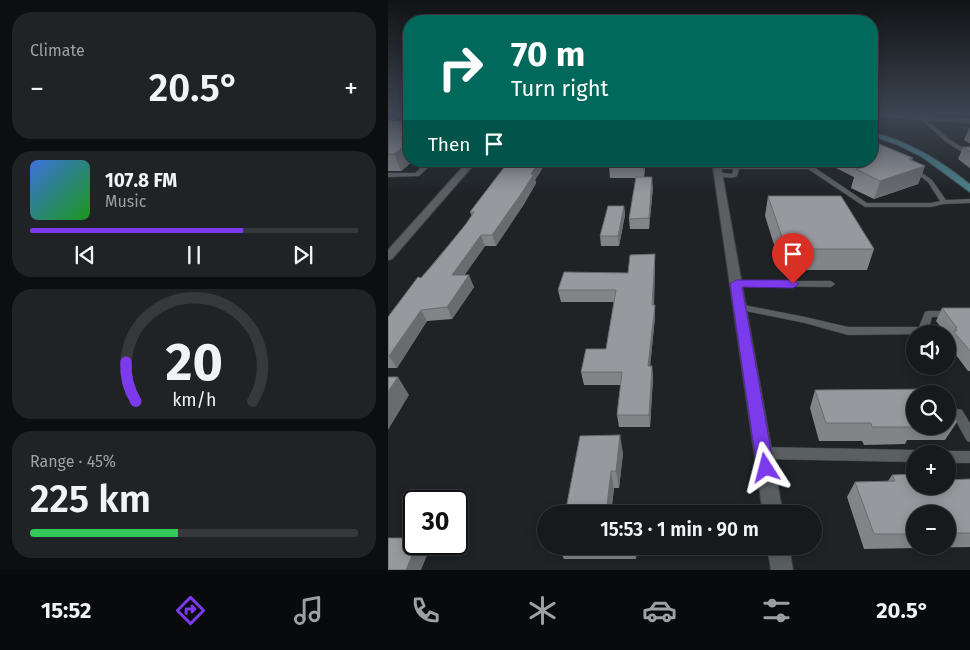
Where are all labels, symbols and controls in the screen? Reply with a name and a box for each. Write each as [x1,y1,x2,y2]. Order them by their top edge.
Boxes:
text: 70 m [511,33,585,75]
icon: right [428,35,493,100]
text: Climate [30,41,85,60]
text: 20.5° [149,65,239,111]
text: − [30,72,44,105]
text: + [344,72,358,105]
text: Turn right [511,75,608,102]
icon: arrive [480,130,508,158]
text: Then [428,133,470,156]
text: 107.8 FM [105,169,177,192]
text: Music [105,192,146,211]
pin [772,233,814,284]
icon: arrive [779,240,807,268]
icon: previous [71,241,99,269]
icon: pause [180,241,208,269]
icon: next [289,241,317,269]
map controls [906,325,956,555]
button: sound [906,325,956,375]
text: 20 [165,331,223,394]
button: search [906,385,956,435]
text: km/h [172,389,216,411]
position arrow [739,441,791,493]
button: + [906,445,956,495]
text: Range · 45% [30,452,116,471]
text: 225 km [30,476,151,522]
speed limit sign: 30 [403,490,468,555]
button: − [906,505,956,555]
text: 15:53 · 1 min · 90 m [600,518,759,541]
icon: directions [173,593,208,628]
icon: music [291,593,326,628]
icon: phone [408,593,443,628]
icon: climate [525,593,560,628]
icon: car [642,593,677,628]
icon: filters [759,593,794,628]
text: 15:52 [41,597,91,624]
text: 20.5° [876,597,929,624]

